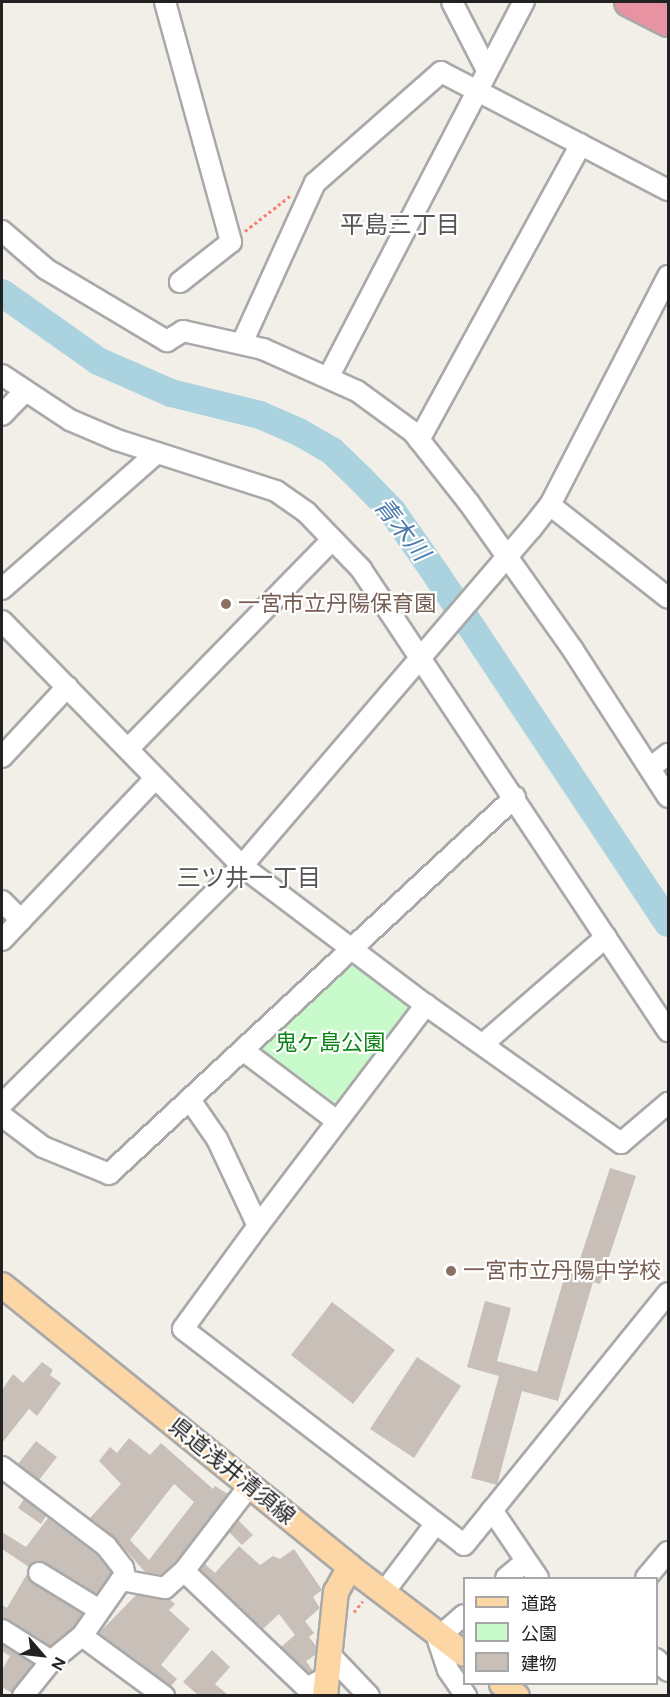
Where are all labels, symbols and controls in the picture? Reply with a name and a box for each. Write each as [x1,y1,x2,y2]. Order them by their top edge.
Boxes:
district label: 平島三丁目 [340,211,460,239]
water label: 青木川 [368,492,436,566]
place label: 一宮市立丹陽保育園 [238,591,436,617]
marker: 一宮市立丹陽保育園 [219,597,233,611]
district label: 三ツ井一丁目 [177,864,321,892]
park label: 鬼ケ島公園 [275,1030,385,1056]
place label: 一宮市立丹陽中学校 [463,1258,661,1284]
marker: 一宮市立丹陽中学校 [444,1264,458,1278]
street label: 県道浅井清須線 [164,1412,300,1530]
legend [463,1577,658,1685]
text: 道路 [521,1593,557,1615]
text: 公園 [521,1623,557,1645]
north arrow [12,1625,72,1685]
text: 建物 [521,1653,557,1675]
text: N [47,1654,70,1674]

